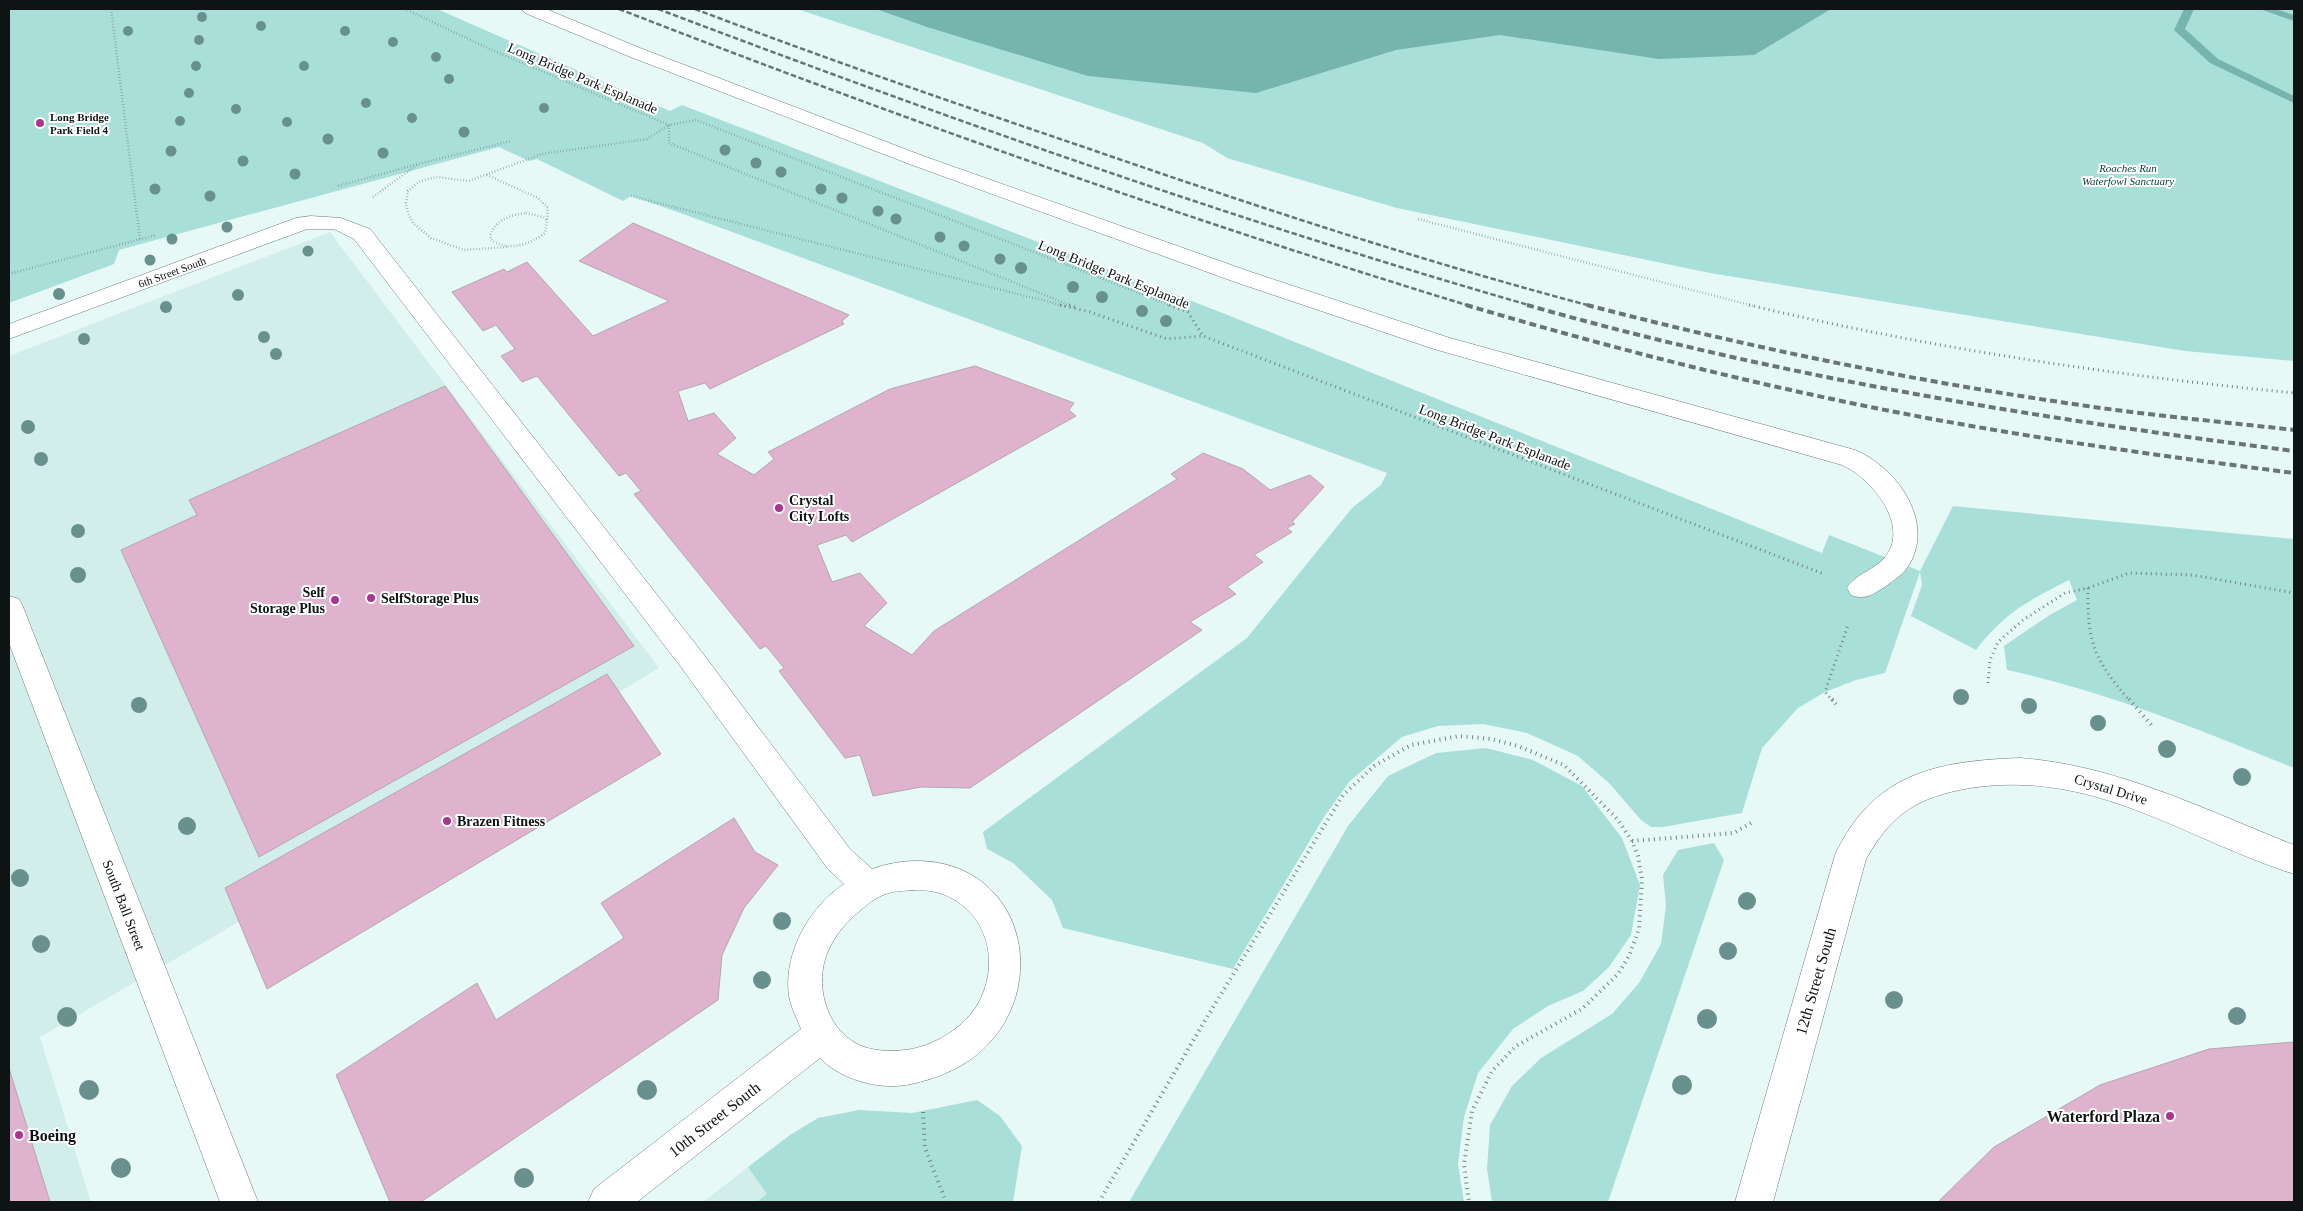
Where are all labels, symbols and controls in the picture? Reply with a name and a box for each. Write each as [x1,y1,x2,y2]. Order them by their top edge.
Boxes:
street label: Long Bridge Park Esplanade [506,40,660,117]
place label: Long Bridge Park Field 4 [50,111,109,136]
marker: Long Bridge Park Field 4 [34,117,46,129]
park label: Roaches Run Waterfowl Sanctuary [2082,162,2174,187]
street label: Long Bridge Park Esplanade [1036,237,1191,312]
street label: 6th Street South [137,254,208,290]
street label: Long Bridge Park Esplanade [1417,402,1573,473]
place label: Crystal City Lofts [789,493,850,524]
marker: Crystal City Lofts [773,502,785,514]
place label: Self Storage Plus [250,585,326,616]
place label: SelfStorage Plus [381,591,479,606]
marker: SelfStorage Plus [365,592,377,604]
marker: Self Storage Plus [329,594,341,606]
street label: Crystal Drive [2072,771,2149,808]
place label: Brazen Fitness [457,814,546,829]
marker: Brazen Fitness [441,815,453,827]
street label: South Ball Street [99,858,148,953]
street label: 12th Street South [1792,925,1839,1037]
street label: 10th Street South [665,1078,763,1160]
place label: Waterford Plaza [2047,1108,2160,1125]
marker: Waterford Plaza [2164,1110,2176,1122]
place label: Boeing [29,1127,76,1145]
marker: Boeing [13,1129,25,1141]

